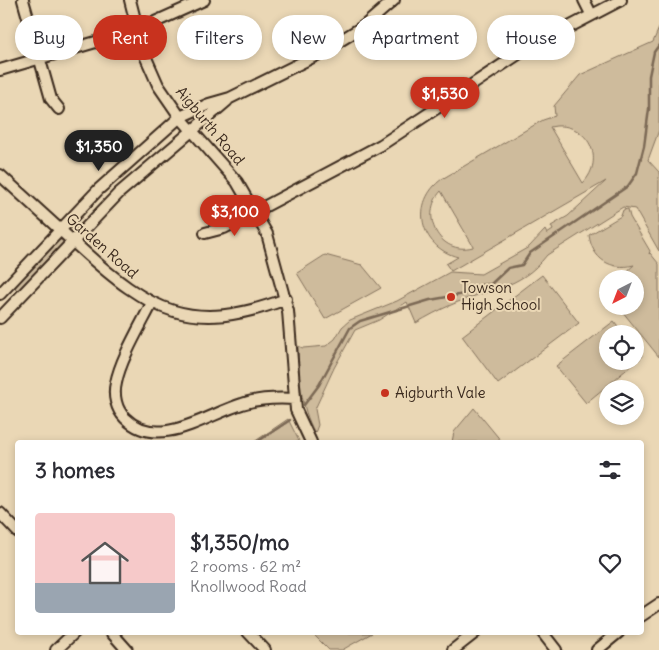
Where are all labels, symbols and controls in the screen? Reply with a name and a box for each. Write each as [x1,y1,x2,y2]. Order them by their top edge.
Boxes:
chip: Buy [15,15,83,60]
chip: Rent [93,15,167,60]
chip: Filters [177,15,262,60]
chip: New [272,15,344,60]
chip: Apartment [354,15,477,60]
chip: House [487,15,575,60]
pin: $1,530 [404,76,486,119]
street label: Aigburth Road [172,82,249,169]
text: $1,530 [421,83,469,103]
pin: $1,350 [58,130,140,172]
text: $1,350 [75,136,123,156]
pin: $3,100 [194,194,276,237]
text: $3,100 [211,201,259,221]
street label: Garden Road [62,209,143,282]
north arrow [599,270,644,315]
map controls [599,270,644,425]
place label: Towson High School [461,278,541,314]
marker: Towson High School [445,291,457,303]
button: locate [599,325,644,370]
button: layers [599,380,644,425]
place label: Aigburth Vale [395,383,486,402]
marker: Aigburth Vale [379,387,391,399]
icon: filters [596,456,624,484]
text: 3 homes [35,457,115,484]
text: $1,350/mo [190,529,289,556]
icon: home [75,533,135,593]
icon: heart [596,549,624,577]
text: 2 rooms · 62 m² [190,556,301,576]
text: Knollwood Road [190,576,307,596]

